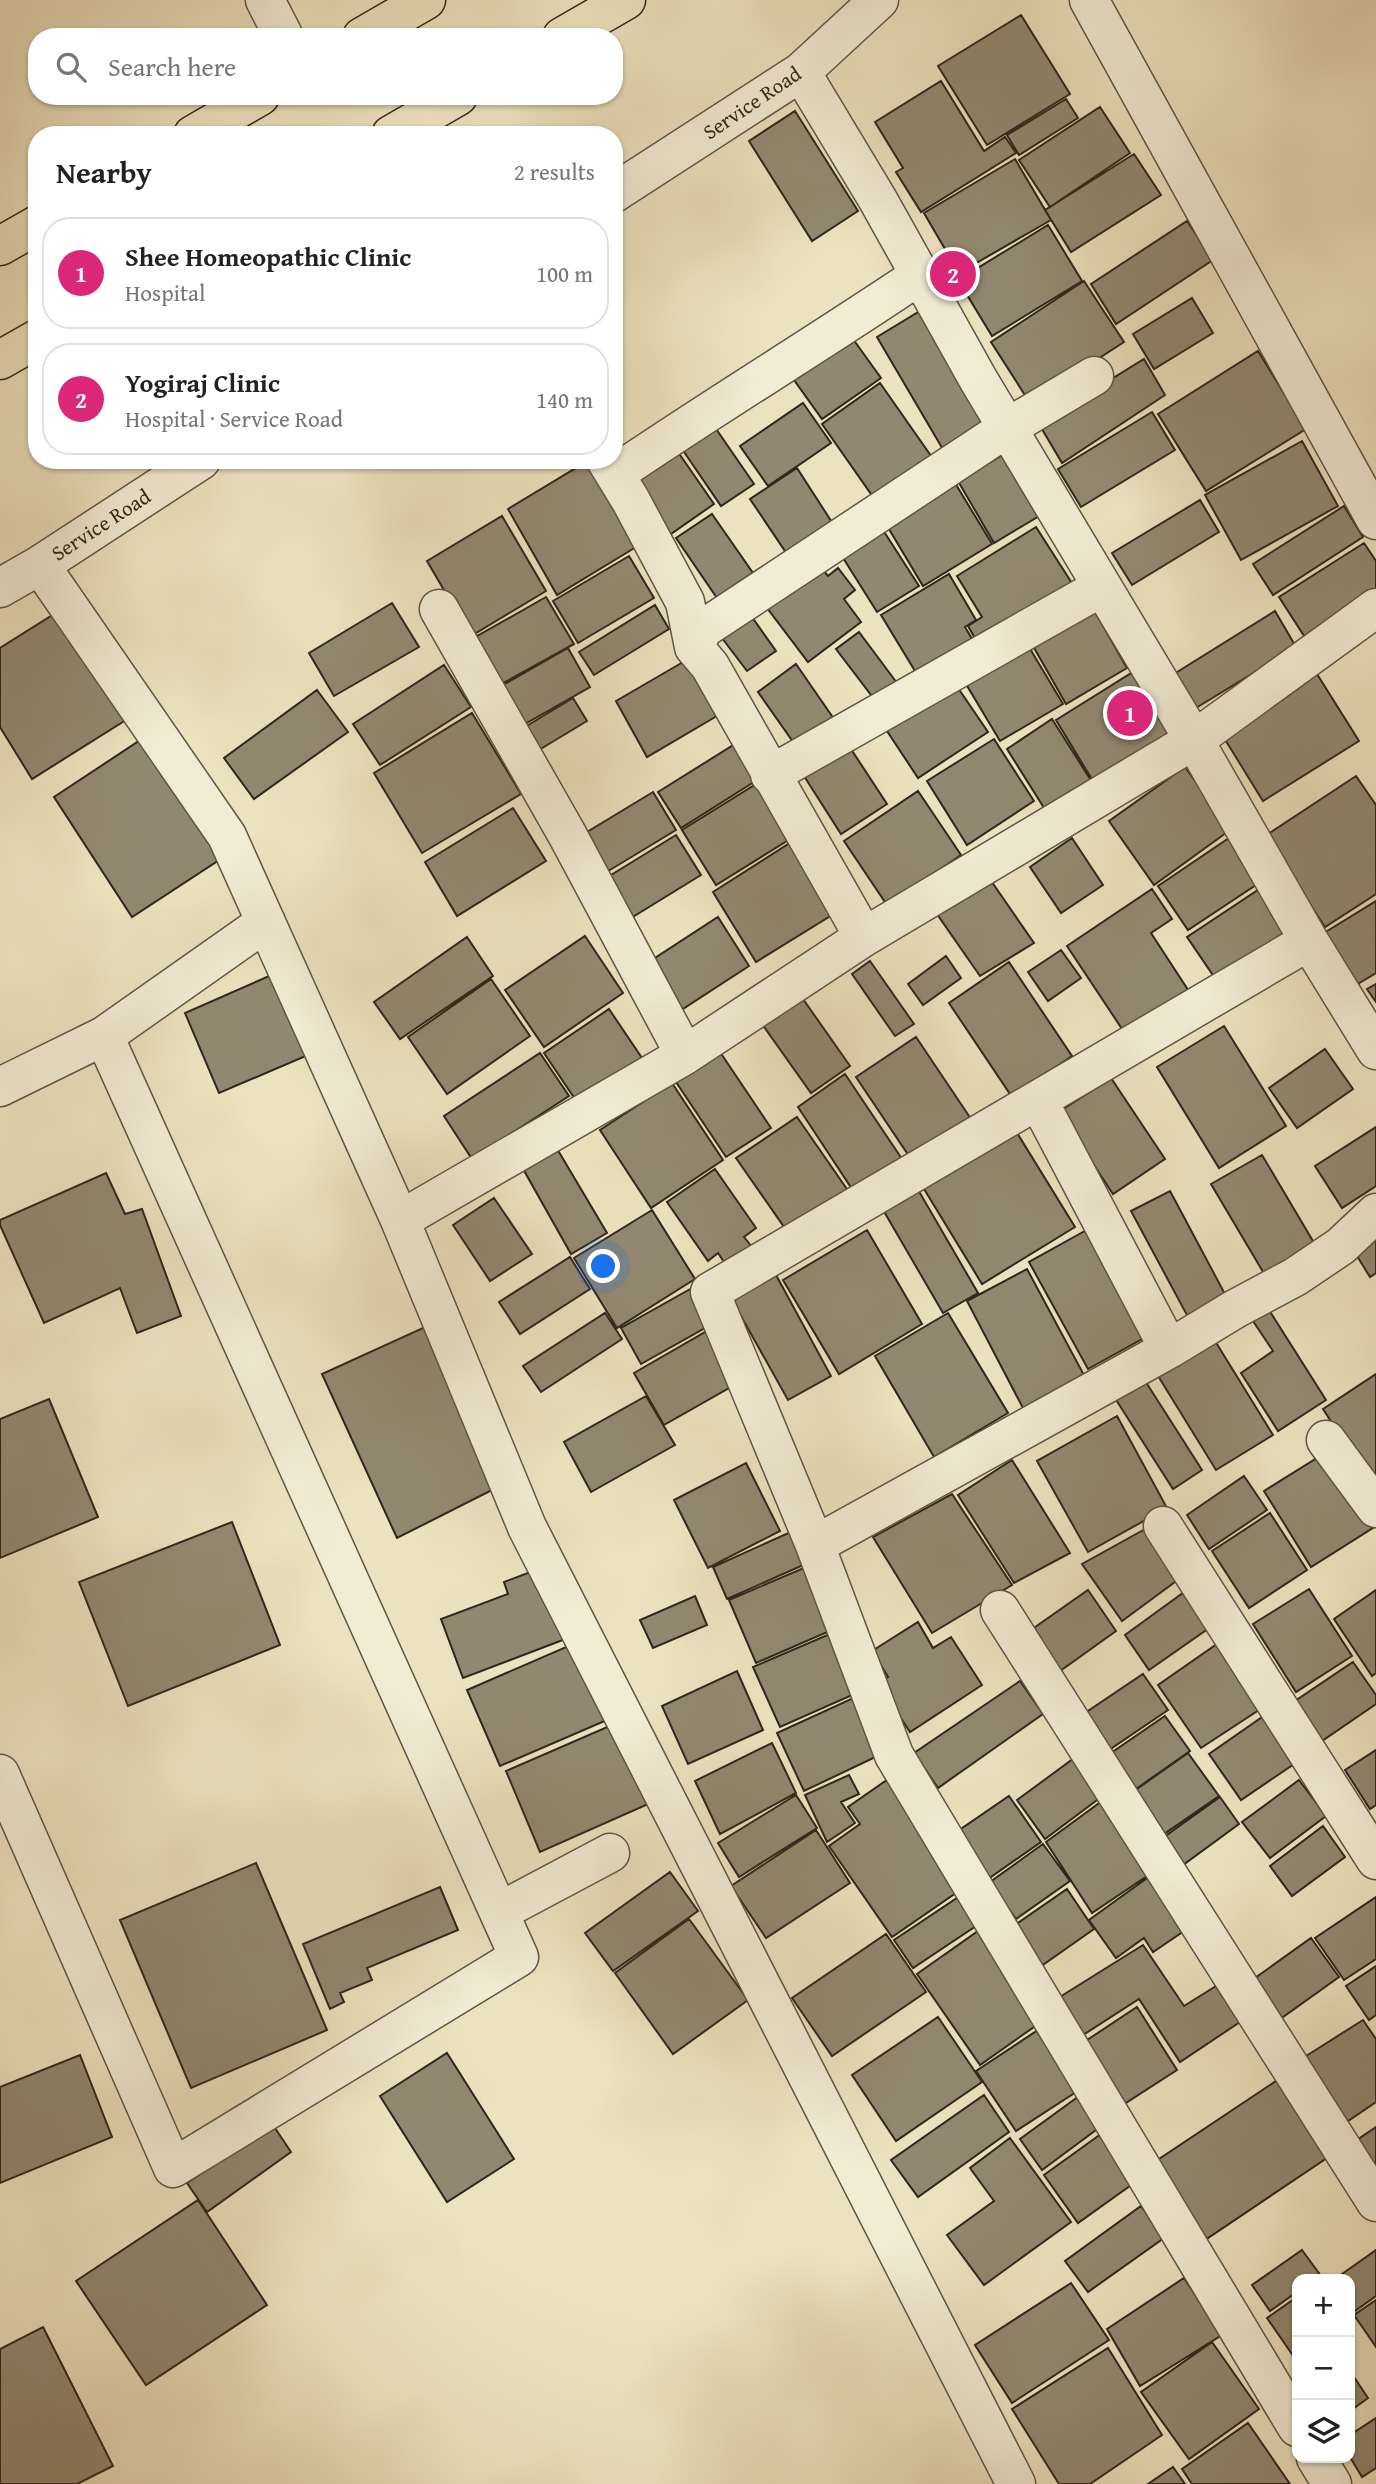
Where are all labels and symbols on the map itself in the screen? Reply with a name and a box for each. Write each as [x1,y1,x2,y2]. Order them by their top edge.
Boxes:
street label: Service Road [696,58,808,147]
pin: 2 [930,248,976,300]
street label: Service Road [45,480,157,568]
pin: 1 [1107,687,1153,739]
your location [586,1249,620,1283]

